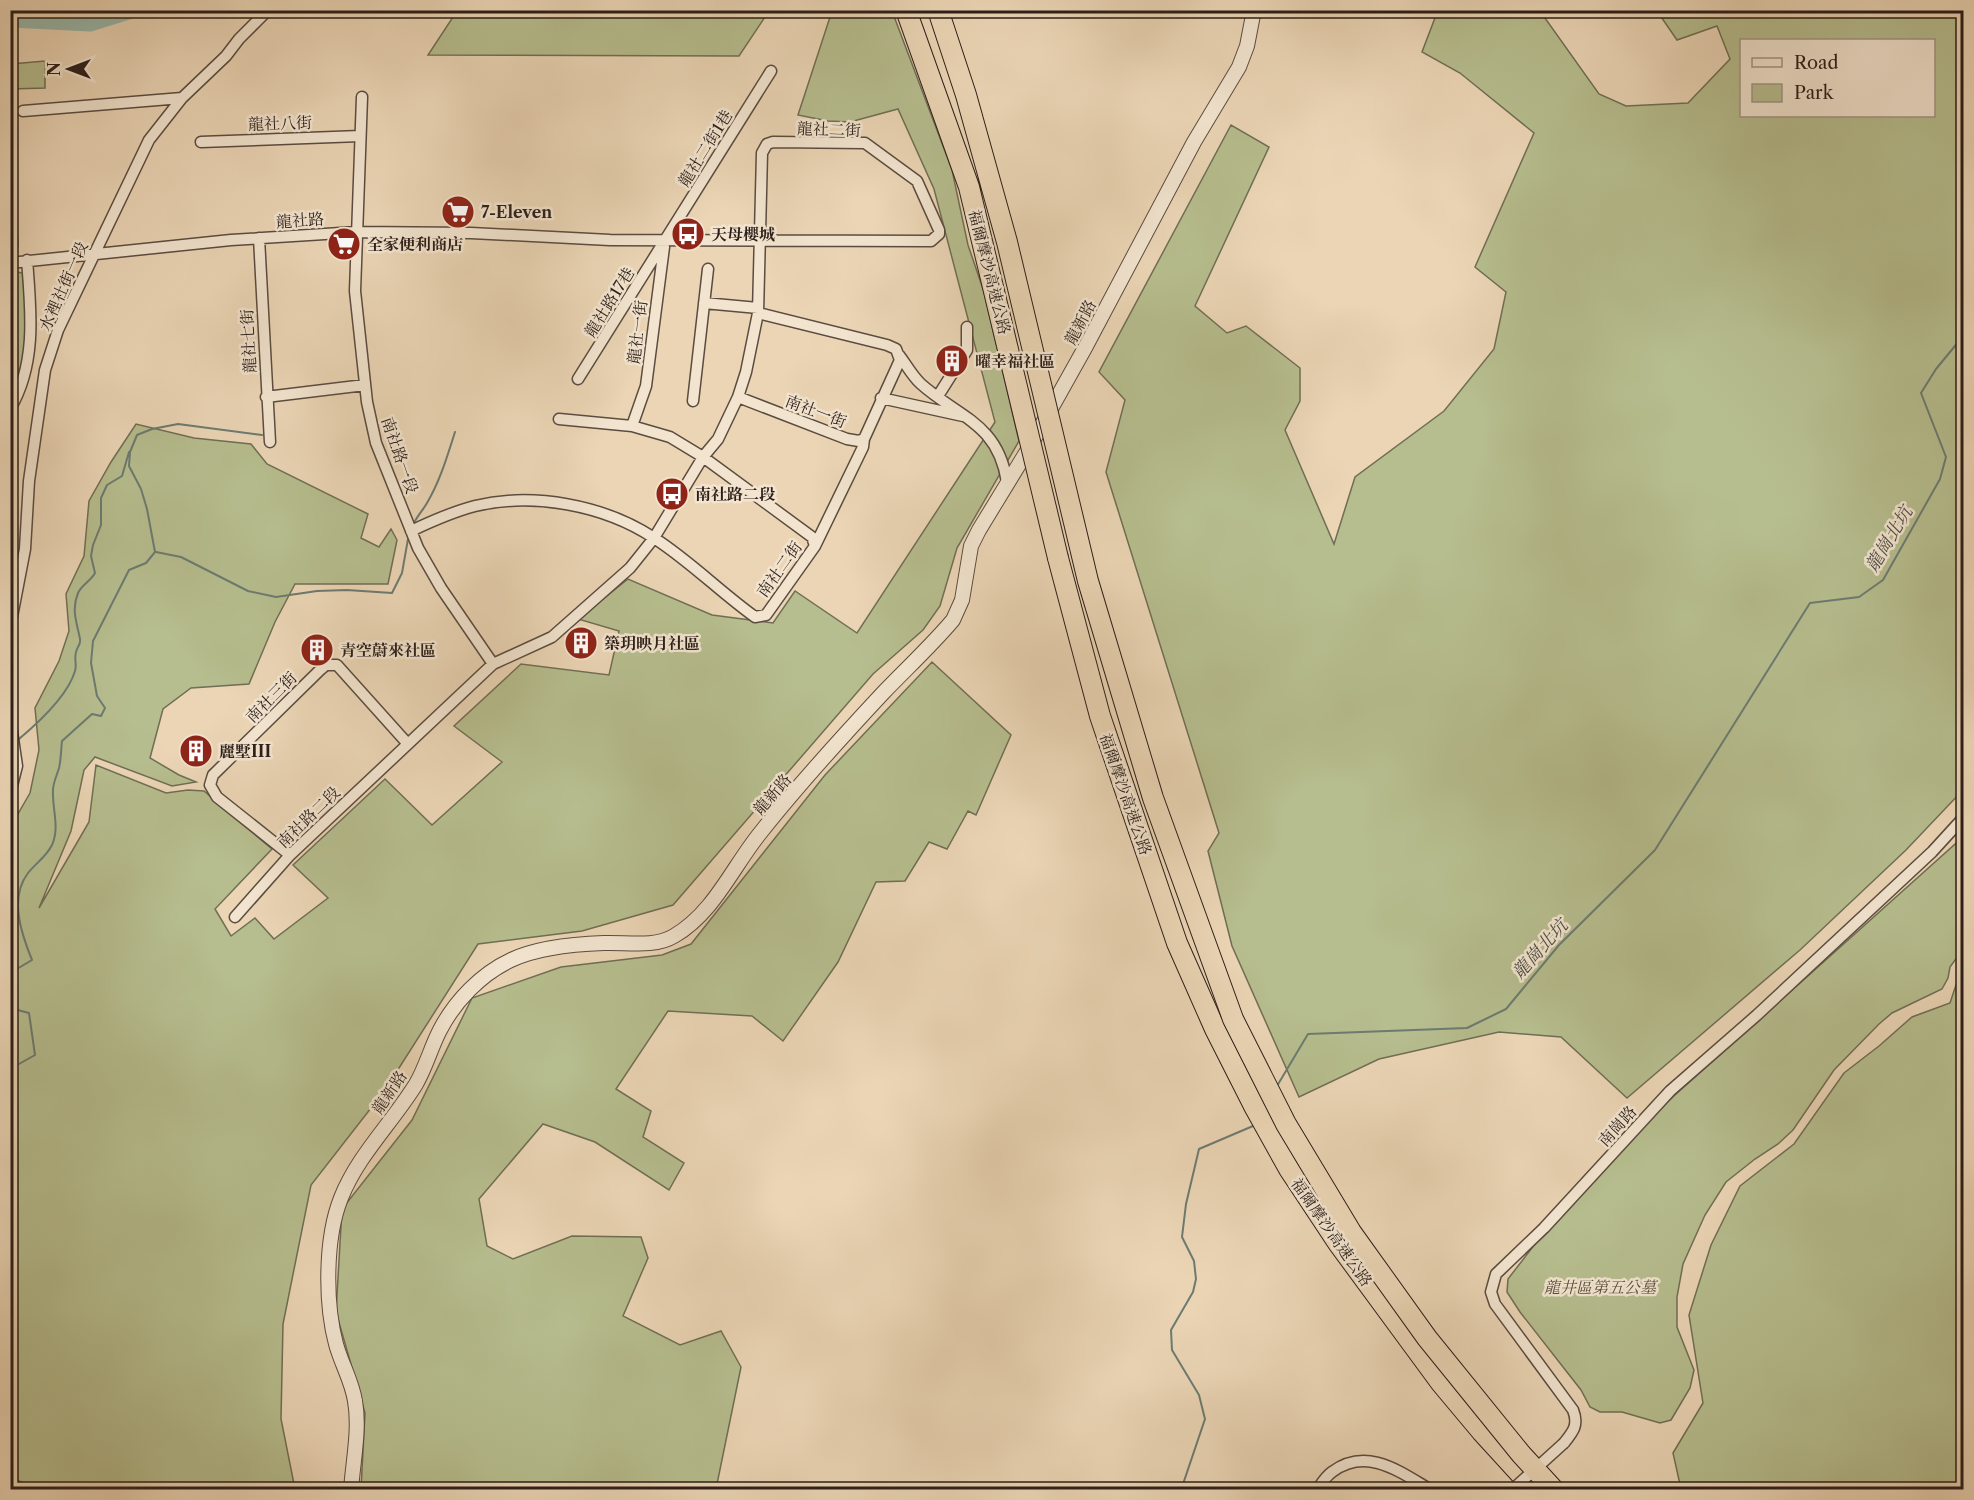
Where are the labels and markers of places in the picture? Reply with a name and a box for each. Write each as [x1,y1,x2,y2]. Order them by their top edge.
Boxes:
supermarket icon: 7-Eleven [440,194,476,230]
place label: 7-Eleven [481,202,552,222]
bus stop icon: 天母櫻城 [670,216,706,252]
place label: 天母櫻城 [711,224,775,244]
supermarket icon: 全家便利商店 [326,226,362,262]
place label: 全家便利商店 [367,234,463,254]
building icon: 曜幸福社區 [934,343,970,379]
place label: 曜幸福社區 [975,351,1055,371]
bus stop icon: 南社路二段 [654,476,690,512]
place label: 南社路二段 [695,484,776,504]
building icon: 築玥映月社區 [563,625,599,661]
building icon: 青空蔚來社區 [299,632,335,668]
place label: 築玥映月社區 [604,633,700,653]
place label: 青空蔚來社區 [340,640,436,660]
building icon: 麗墅III [178,733,214,769]
place label: 麗墅III [219,741,271,761]

